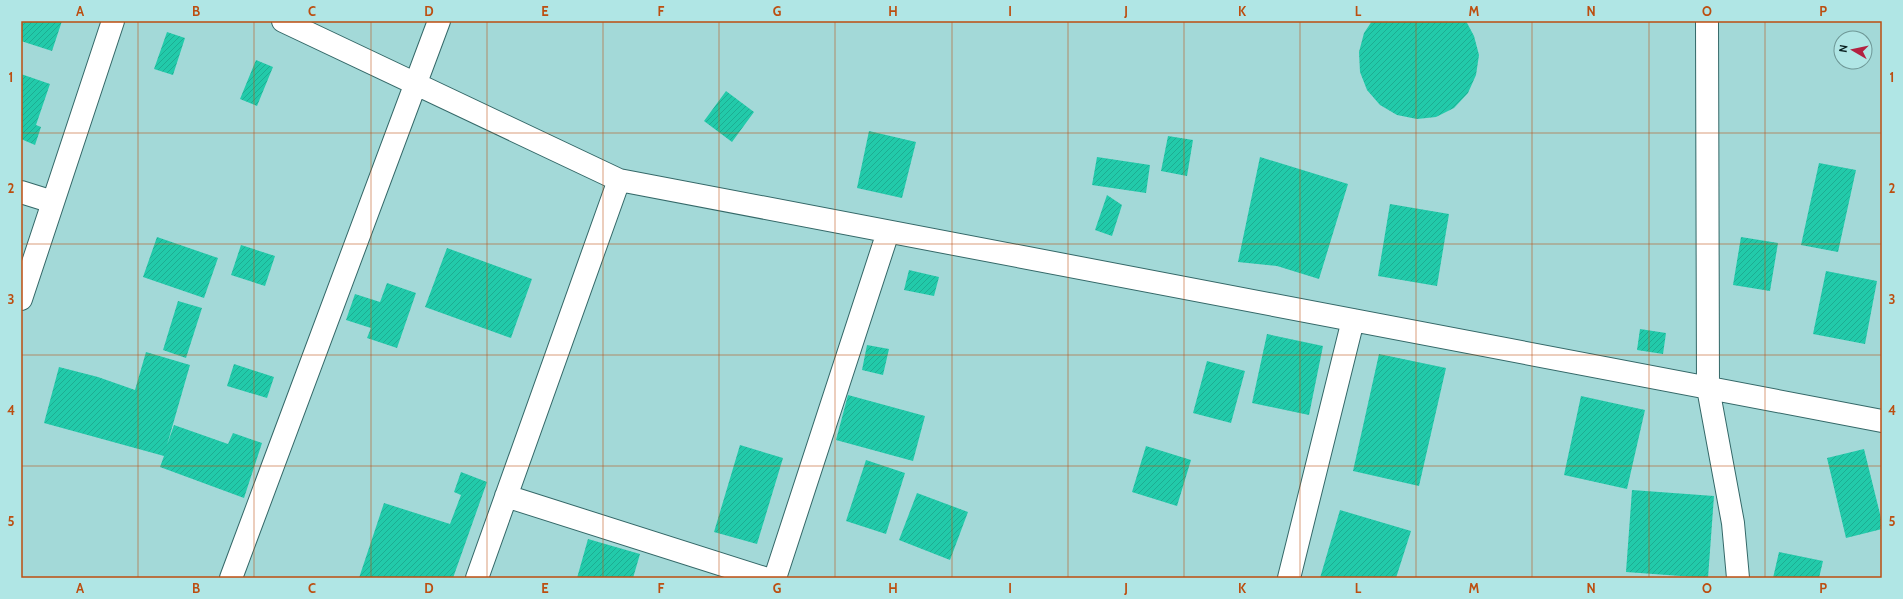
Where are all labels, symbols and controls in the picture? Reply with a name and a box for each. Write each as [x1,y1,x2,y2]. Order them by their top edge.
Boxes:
text: A [76,3,85,19]
text: B [192,3,200,19]
text: C [308,3,316,19]
text: D [424,3,434,19]
text: E [541,3,549,19]
text: F [658,3,665,19]
text: G [773,3,782,19]
text: H [888,3,898,19]
text: I [1008,3,1012,19]
text: J [1123,3,1128,19]
text: K [1238,3,1247,19]
text: L [1355,3,1362,19]
text: M [1469,3,1480,19]
text: N [1586,3,1596,19]
text: O [1702,3,1712,19]
text: P [1819,3,1827,19]
north arrow [1833,30,1873,70]
text: N [1836,43,1851,53]
text: 1 [9,69,13,85]
text: 1 [1890,69,1894,85]
text: 2 [8,180,15,196]
text: 2 [1889,180,1896,196]
text: 3 [7,291,15,307]
text: 3 [1888,291,1896,307]
text: 4 [7,402,15,418]
text: 4 [1888,402,1896,418]
text: 5 [8,513,15,529]
text: 5 [1889,513,1896,529]
text: A [76,580,85,596]
text: B [192,580,200,596]
text: C [308,580,316,596]
text: D [424,580,434,596]
text: E [541,580,549,596]
text: F [658,580,665,596]
text: G [773,580,782,596]
text: H [888,580,898,596]
text: I [1008,580,1012,596]
text: J [1123,580,1128,596]
text: K [1238,580,1247,596]
text: L [1355,580,1362,596]
text: M [1469,580,1480,596]
text: N [1586,580,1596,596]
text: O [1702,580,1712,596]
text: P [1819,580,1827,596]

